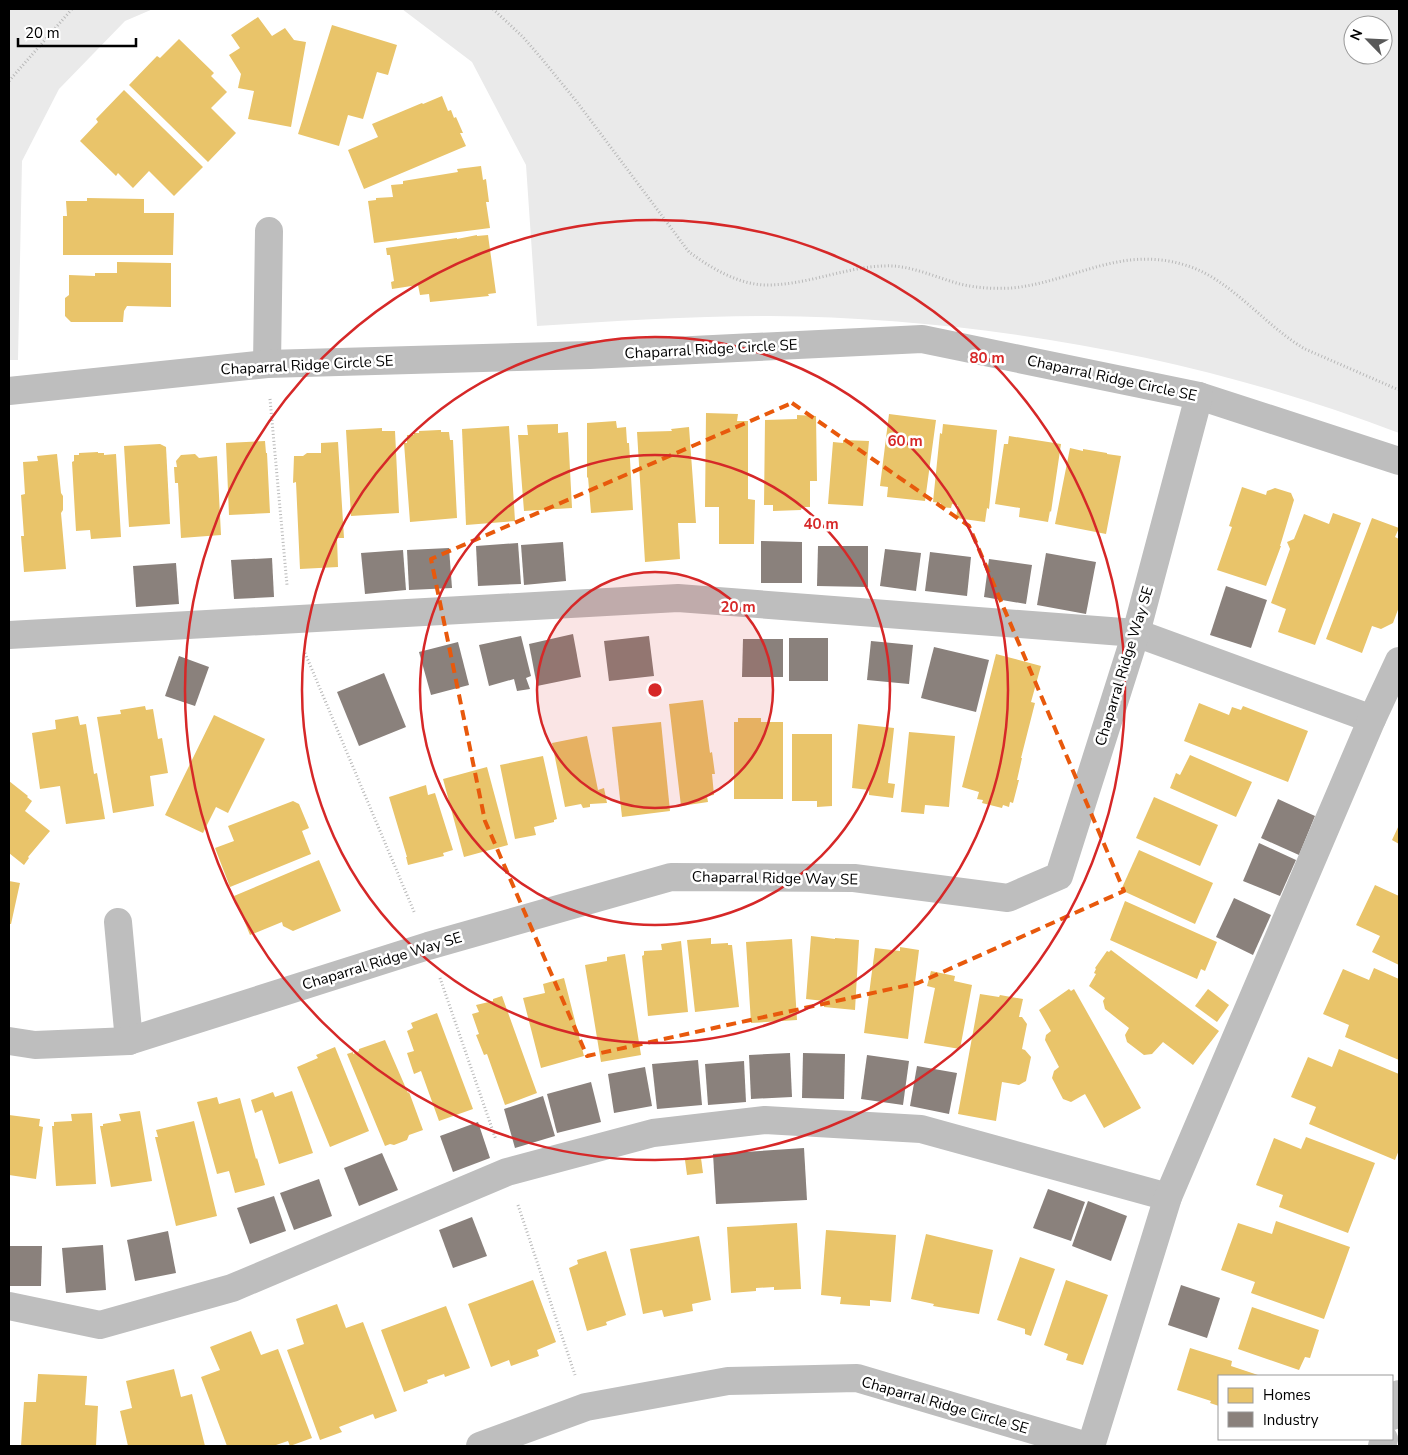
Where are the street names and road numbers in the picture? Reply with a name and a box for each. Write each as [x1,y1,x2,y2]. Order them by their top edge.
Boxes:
street label: Chaparral Ridge Circle SE [624,334,798,364]
street label: Chaparral Ridge Circle SE [220,350,394,380]
street label: Chaparral Ridge Circle SE [1025,350,1199,406]
street label: Chaparral Ridge Way SE [1090,584,1158,748]
street label: Chaparral Ridge Way SE [692,867,858,889]
street label: Chaparral Ridge Way SE [300,927,464,995]
street label: Chaparral Ridge Circle SE [859,1372,1031,1438]

